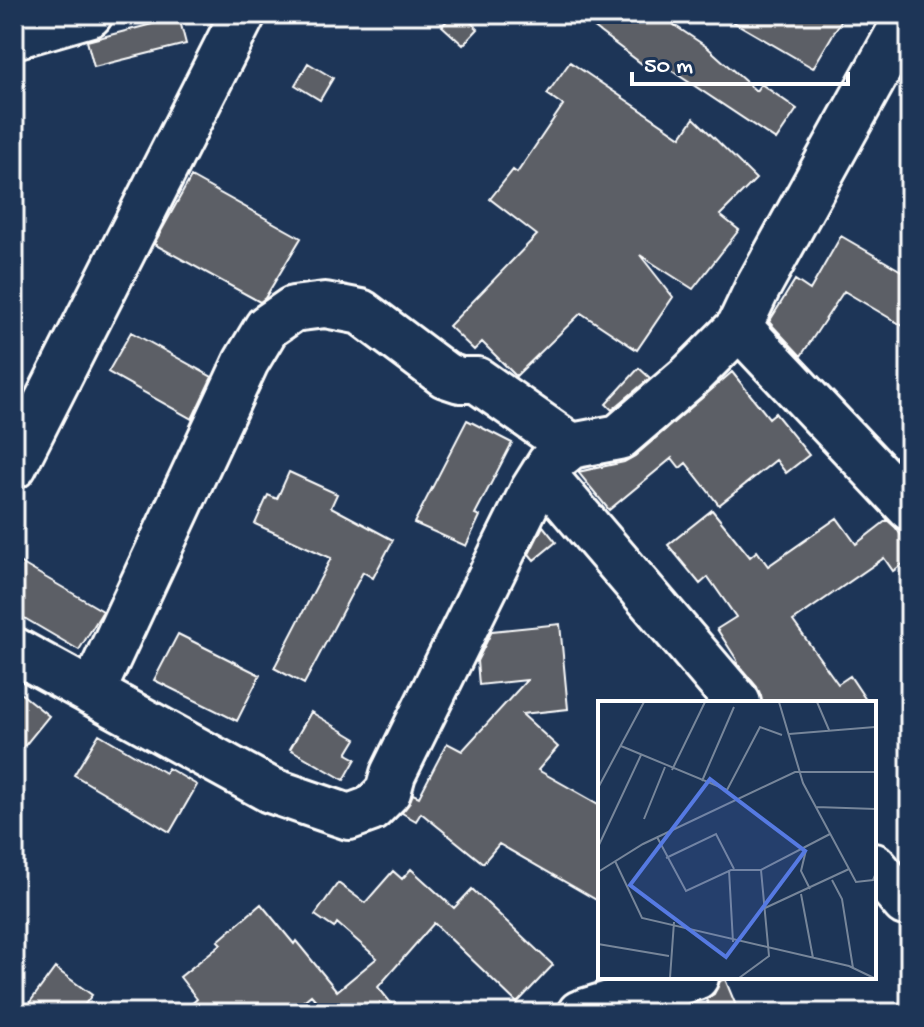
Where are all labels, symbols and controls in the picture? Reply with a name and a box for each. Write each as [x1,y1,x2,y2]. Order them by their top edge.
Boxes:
scale bar [632,36,848,86]
text: 50 m [644,53,693,82]
inset map [598,701,876,979]

